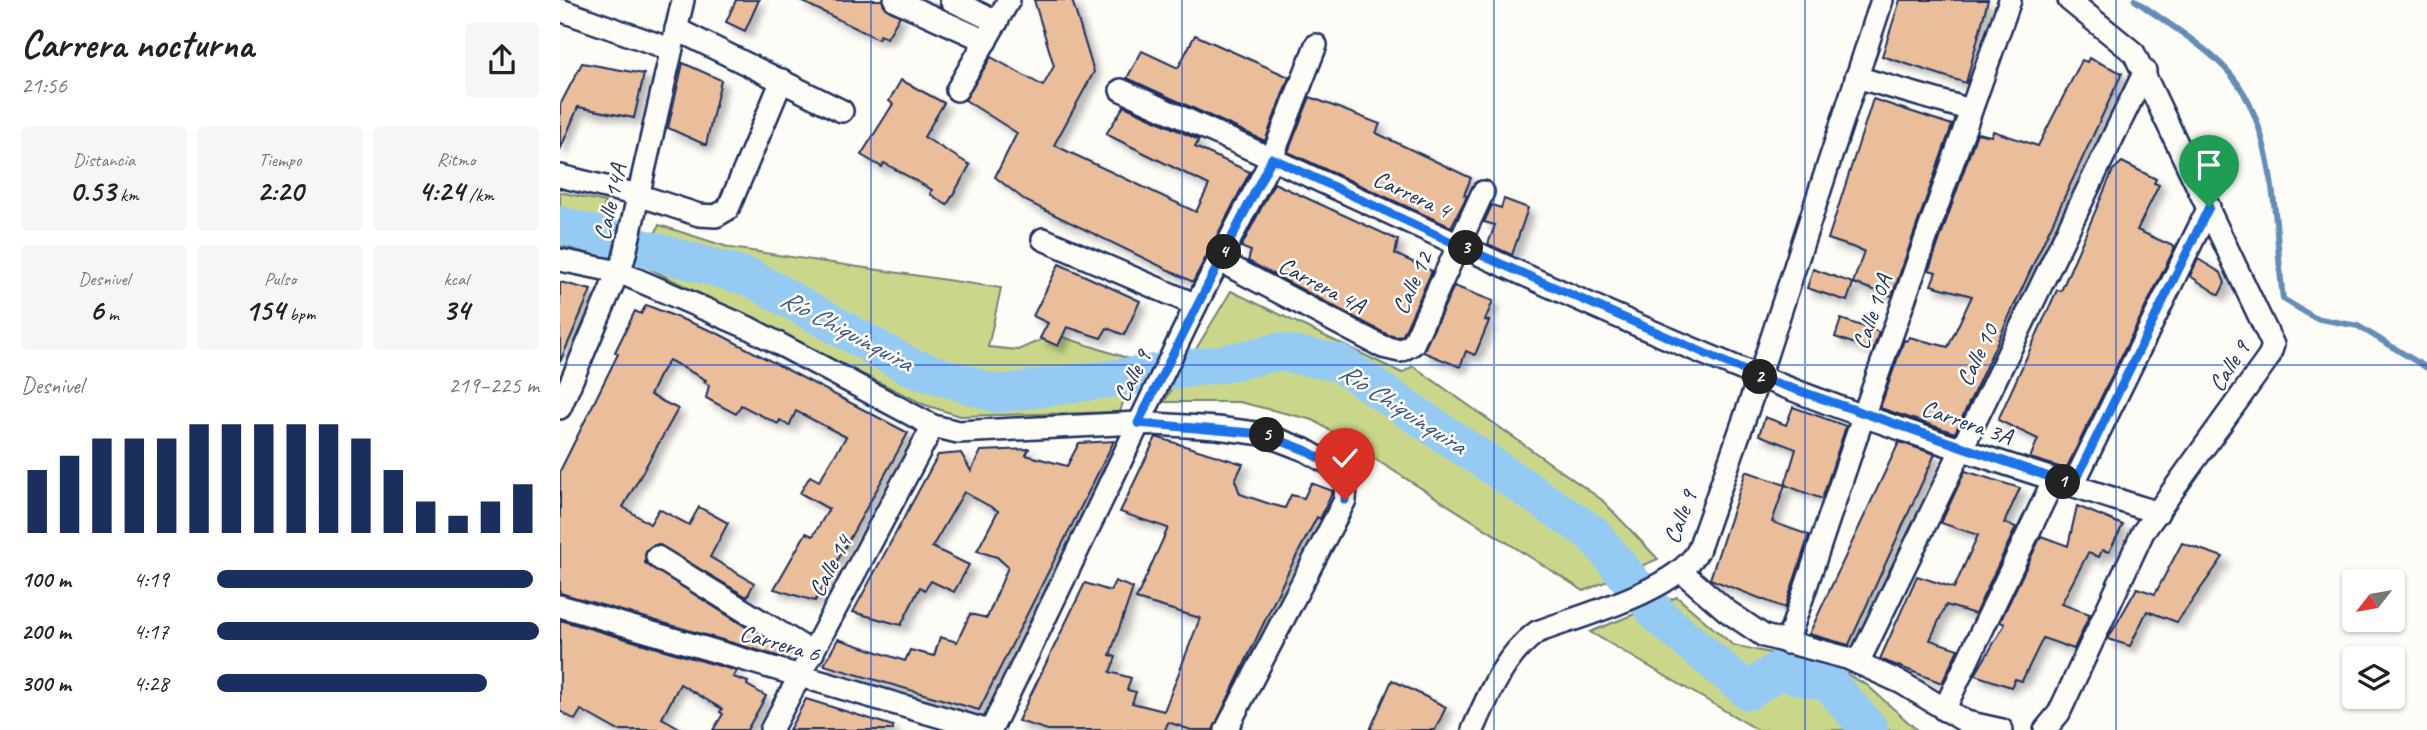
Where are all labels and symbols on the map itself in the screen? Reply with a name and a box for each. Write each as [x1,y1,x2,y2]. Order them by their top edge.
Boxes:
pin [2179,135,2239,207]
street label: Calle 14A [587,160,634,243]
street label: Carrera 4 [1369,163,1457,226]
pin: 3 [1448,230,1483,266]
pin: 4 [1206,234,1242,270]
street label: Calle 12 [1385,245,1440,319]
street label: Carrera 4A [1273,250,1371,321]
street label: Calle 10A [1845,270,1899,353]
water label: Río Chiquinquira [775,282,921,380]
street label: Calle 10 [1949,317,2006,391]
street label: Calle 9 [2202,333,2258,397]
street label: Calle 9 [1106,343,1159,407]
water label: Río Chiquinquira [1333,355,1475,463]
pin: 2 [1742,360,1778,394]
street label: Carrera 3A [1918,393,2017,452]
pin: 5 [1250,418,1284,452]
pin [1315,428,1375,500]
pin: 1 [2046,464,2080,500]
street label: Calle 9 [1656,484,1705,548]
street label: Calle 14 [801,528,860,602]
north arrow [2342,569,2404,632]
street label: Carrera 6 [736,617,825,669]

